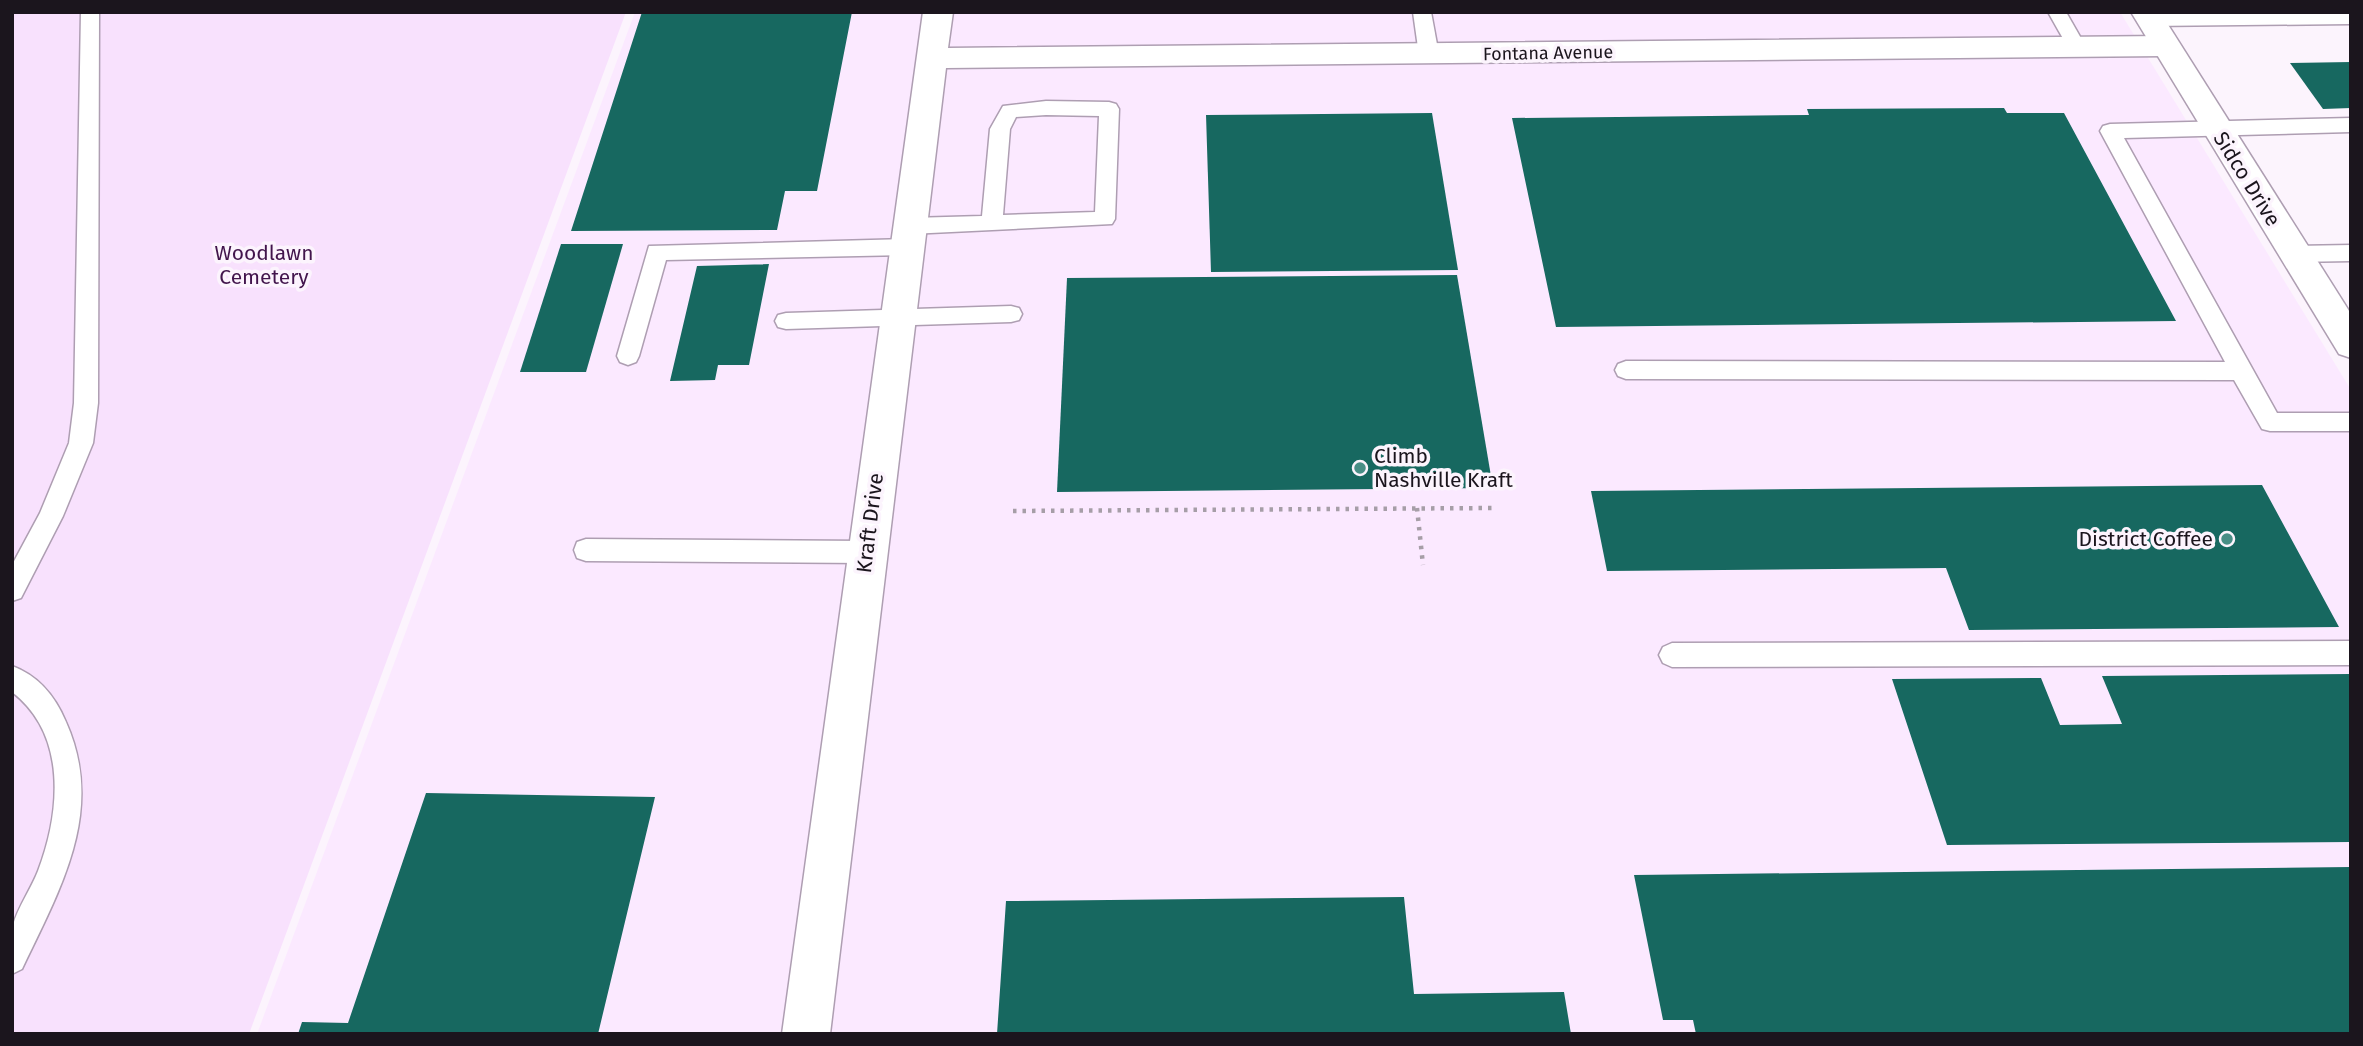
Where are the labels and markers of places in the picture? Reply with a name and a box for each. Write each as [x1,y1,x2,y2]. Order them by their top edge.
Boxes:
place label: Climb Nashville Kraft [1374,443,1513,493]
marker: Climb Nashville Kraft [1352,460,1368,476]
place label: District Coffee [2079,526,2213,552]
marker: District Coffee [2219,531,2235,547]

